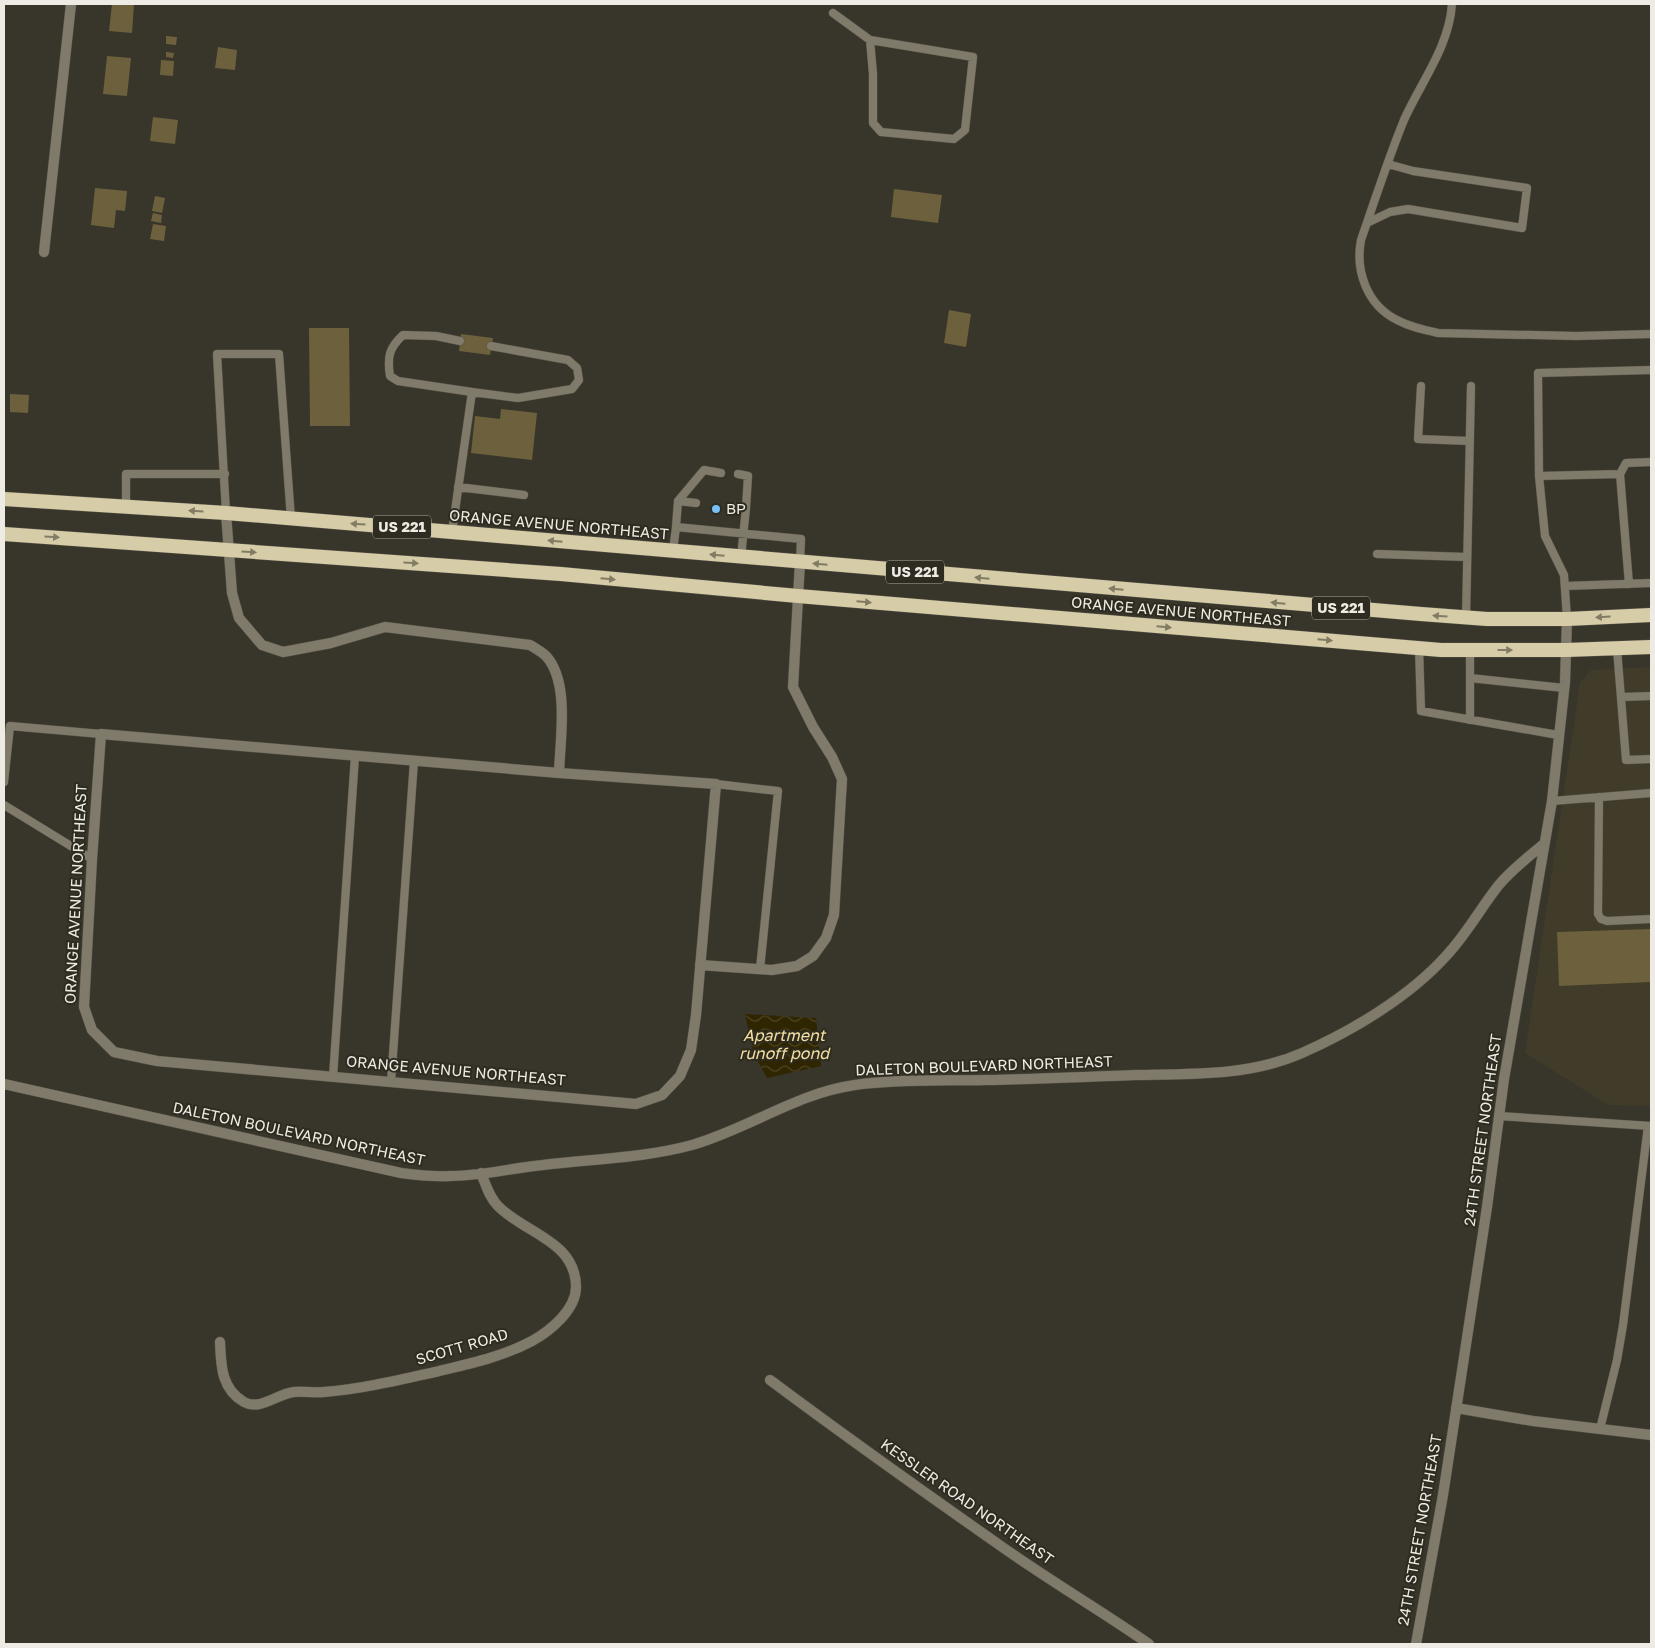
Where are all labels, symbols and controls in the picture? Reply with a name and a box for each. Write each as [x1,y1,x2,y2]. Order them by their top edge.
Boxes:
place label: BP [726,499,746,517]
marker: BP [710,503,722,515]
street label: ORANGE AVENUE NORTHEAST [449,505,670,543]
one-way arrow [188,507,204,515]
road number: US 221 [373,516,431,538]
one-way arrow [350,520,366,528]
one-way arrow [45,533,61,541]
one-way arrow [547,536,563,544]
one-way arrow [242,548,258,556]
one-way arrow [708,551,724,559]
one-way arrow [404,560,420,568]
one-way arrow [812,560,828,568]
road number: US 221 [886,560,944,584]
one-way arrow [974,573,990,581]
one-way arrow [601,575,617,583]
one-way arrow [1108,585,1124,593]
street label: ORANGE AVENUE NORTHEAST [1071,592,1292,630]
road number: US 221 [1312,596,1370,620]
one-way arrow [856,598,872,606]
one-way arrow [1270,598,1286,606]
one-way arrow [1432,611,1448,619]
one-way arrow [1594,614,1610,622]
one-way arrow [1156,623,1172,631]
one-way arrow [1318,637,1334,645]
one-way arrow [1497,646,1513,654]
street label: ORANGE AVENUE NORTHEAST [60,783,90,1004]
water label: Apartment runoff pond [739,1025,831,1063]
street label: 24TH STREET NORTHEAST [1460,1033,1504,1227]
street label: ORANGE AVENUE NORTHEAST [346,1051,567,1089]
street label: DALETON BOULEVARD NORTHEAST [855,1052,1113,1078]
street label: DALETON BOULEVARD NORTHEAST [171,1097,427,1169]
street label: SCOTT ROAD [414,1324,510,1368]
street label: 24TH STREET NORTHEAST [1393,1433,1445,1627]
street label: KESSLER ROAD NORTHEAST [878,1435,1057,1568]

